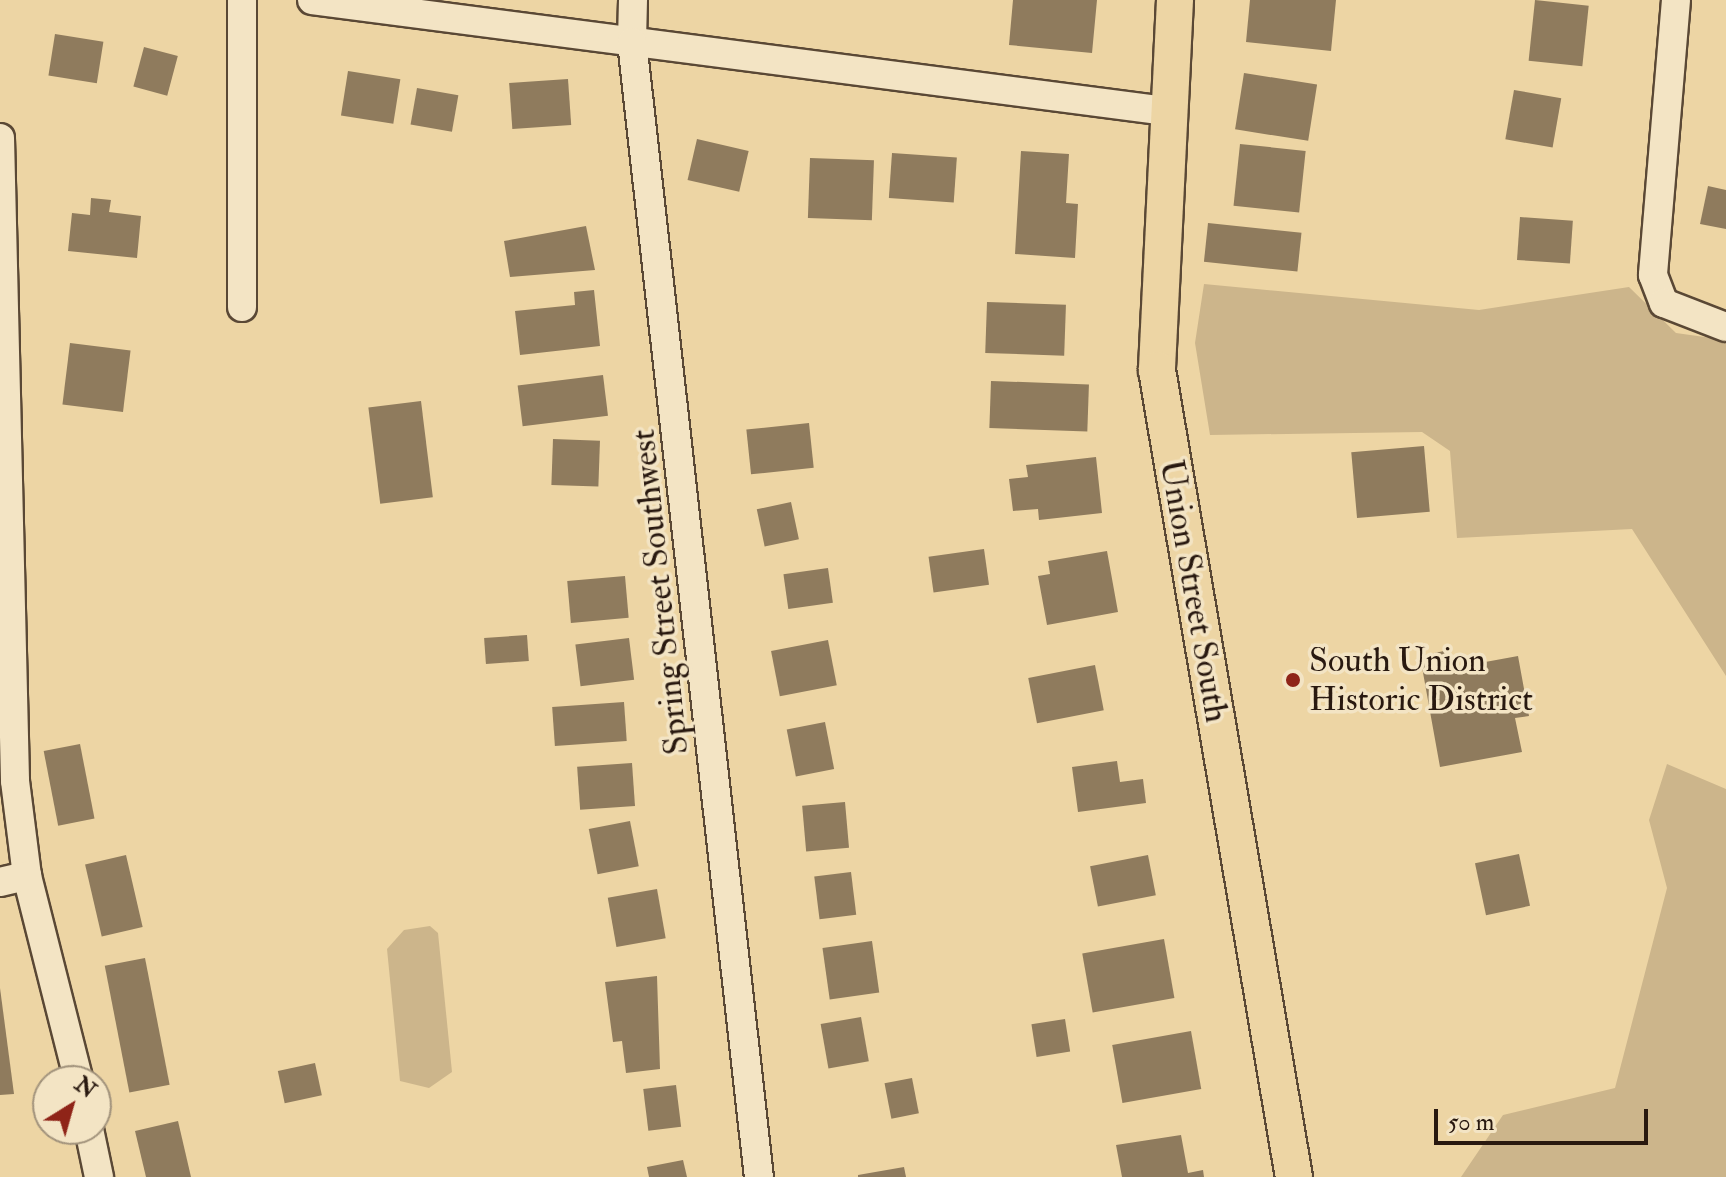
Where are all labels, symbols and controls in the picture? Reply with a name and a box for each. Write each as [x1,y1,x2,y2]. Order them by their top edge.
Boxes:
street label: Spring Street Southwest [623,427,697,757]
street label: Union Street South [1151,457,1237,725]
place label: South Union Historic District [1309,640,1533,720]
marker: South Union Historic District [1284,671,1302,689]
north arrow [32,1065,112,1145]
text: N [69,1070,102,1105]
scale bar [1438,1093,1652,1143]
text: 50 m [1448,1107,1494,1138]

